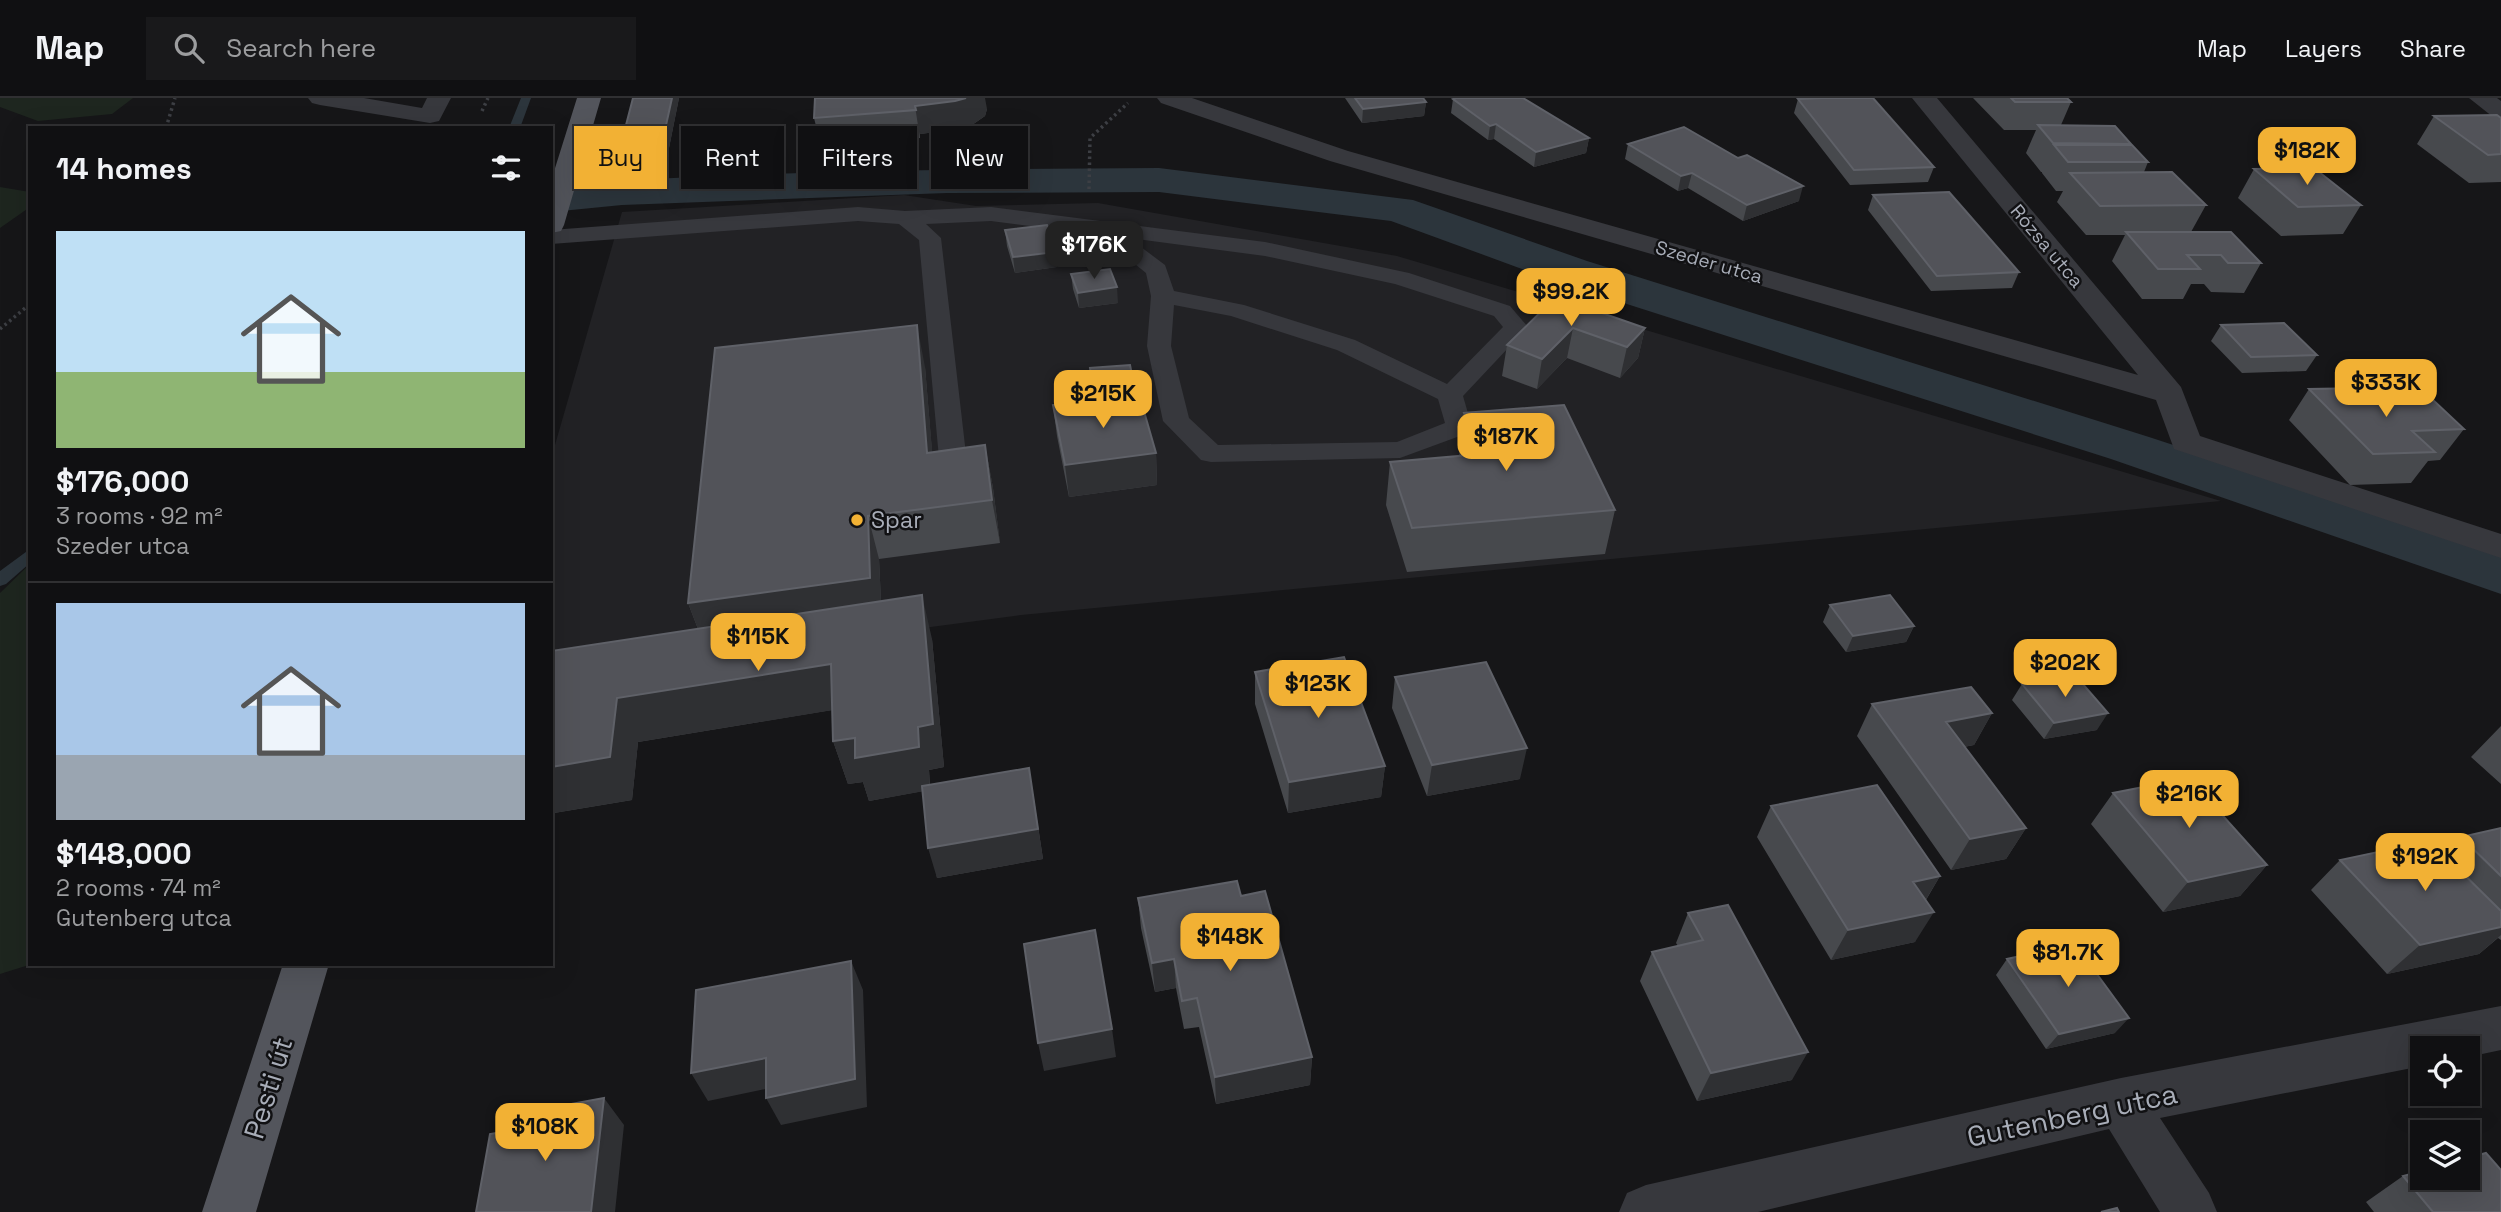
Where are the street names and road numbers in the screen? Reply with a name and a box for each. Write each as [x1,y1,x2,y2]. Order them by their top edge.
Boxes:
street label: Rózsa utca [2005,199,2089,293]
street label: Szeder utca [1653,235,1766,289]
street label: Pesti út [236,1033,300,1143]
street label: Gutenberg utca [1964,1075,2180,1155]

